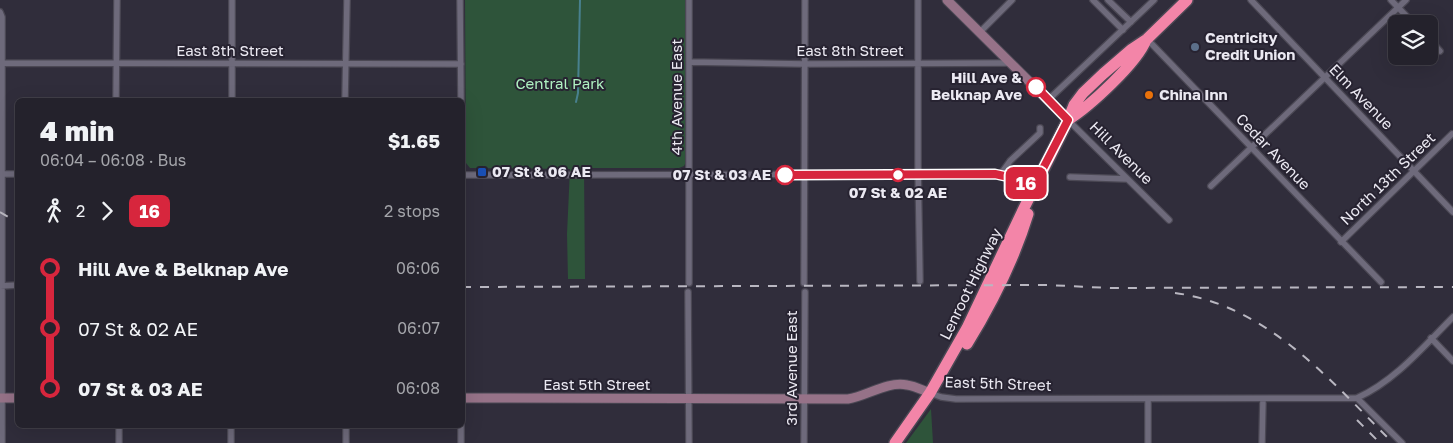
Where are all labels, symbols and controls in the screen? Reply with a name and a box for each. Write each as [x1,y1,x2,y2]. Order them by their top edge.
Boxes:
map controls [1388,15,1438,65]
button: layers [1388,15,1438,65]
place label: Centricity Credit Union [1205,28,1295,63]
street label: 4th Avenue East [667,39,685,155]
street label: East 8th Street [176,41,284,59]
street label: East 8th Street [796,41,904,59]
marker: Centricity Credit Union [1189,41,1201,53]
street label: Elm Avenue [1326,60,1398,133]
place label: Hill Ave & Belknap Ave [931,68,1022,103]
park label: Central Park [515,74,605,92]
marker: Hill Ave & Belknap Ave [1026,77,1046,97]
place label: China Inn [1159,85,1228,103]
marker: China Inn [1143,89,1155,101]
street label: Cedar Avenue [1233,109,1315,193]
text: 4 min [40,114,114,147]
street label: Hill Avenue [1086,117,1157,188]
street label: North 13th Street [1336,128,1438,228]
text: $1.65 [388,129,440,152]
text: 06:04 – 06:08 · Bus [40,150,186,170]
place label: 07 St & 06 AE [492,162,591,180]
place label: 07 St & 03 AE [673,165,771,183]
marker: 07 St & 03 AE [775,165,795,185]
marker: 07 St & 06 AE [476,166,488,178]
line badge: 16 [1004,167,1048,199]
marker: 07 St & 02 AE [891,168,905,182]
text: 16 [1016,172,1036,194]
place label: 07 St & 02 AE [849,183,947,201]
icon: walk [40,197,68,225]
icon: forward [93,197,121,225]
text: 16 [139,200,160,222]
text: 2 [76,201,85,221]
text: 2 stops [384,201,440,221]
street label: Lenroot Highway [935,224,1005,342]
text: Hill Ave & Belknap Ave [78,257,288,280]
text: 06:06 [396,258,440,278]
street label: 3rd Avenue East [782,310,800,426]
text: 07 St & 02 AE [78,317,198,340]
text: 06:07 [397,318,440,338]
street label: East 5th Street [944,372,1052,394]
street label: East 5th Street [543,375,651,393]
text: 07 St & 03 AE [78,377,203,400]
text: 06:08 [396,378,440,398]

